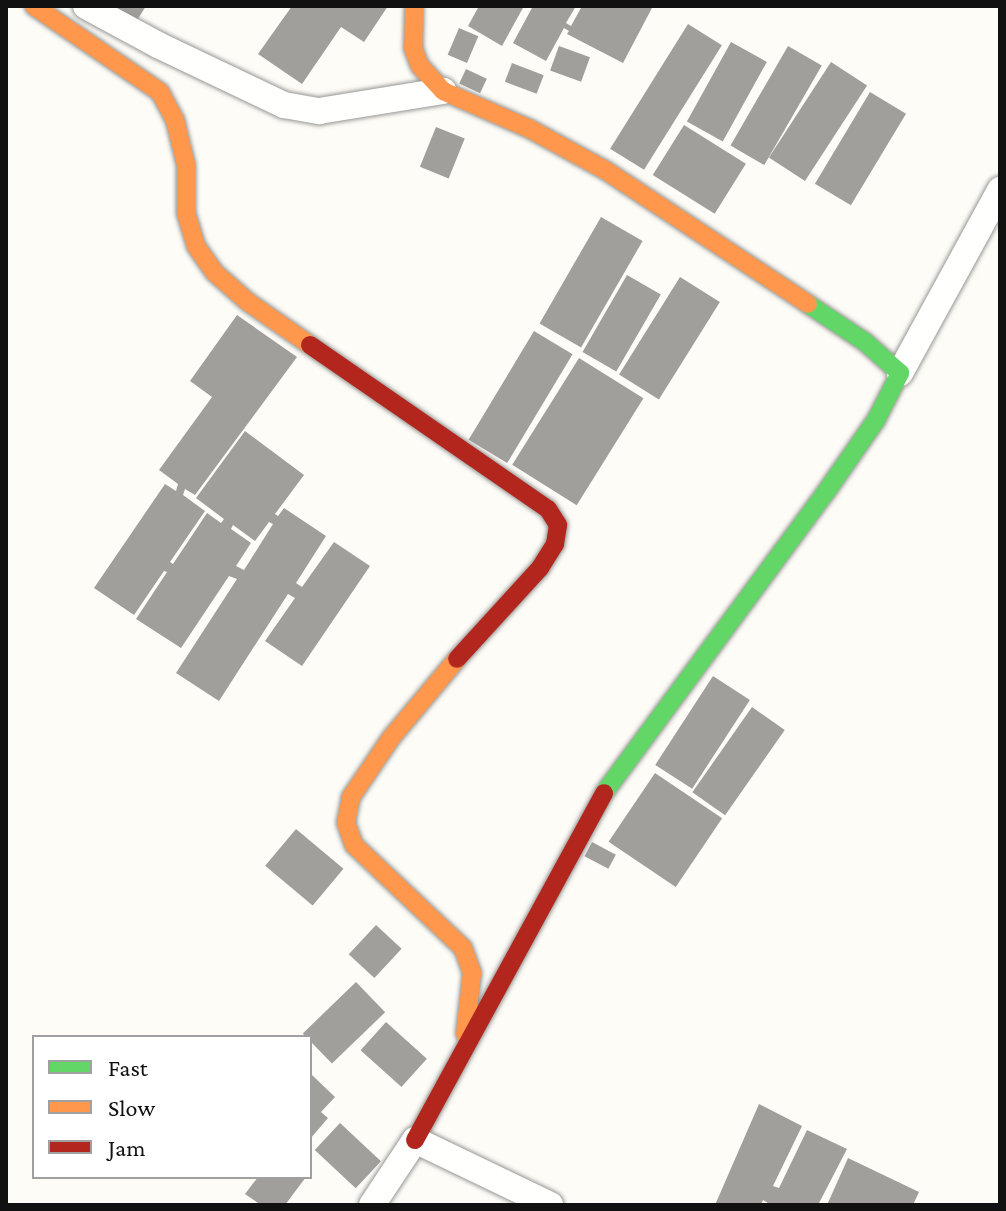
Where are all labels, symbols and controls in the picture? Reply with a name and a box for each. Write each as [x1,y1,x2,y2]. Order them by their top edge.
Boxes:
legend [32,1035,312,1179]
text: Fast [108,1054,148,1081]
text: Slow [108,1094,155,1121]
text: Jam [108,1134,146,1161]

